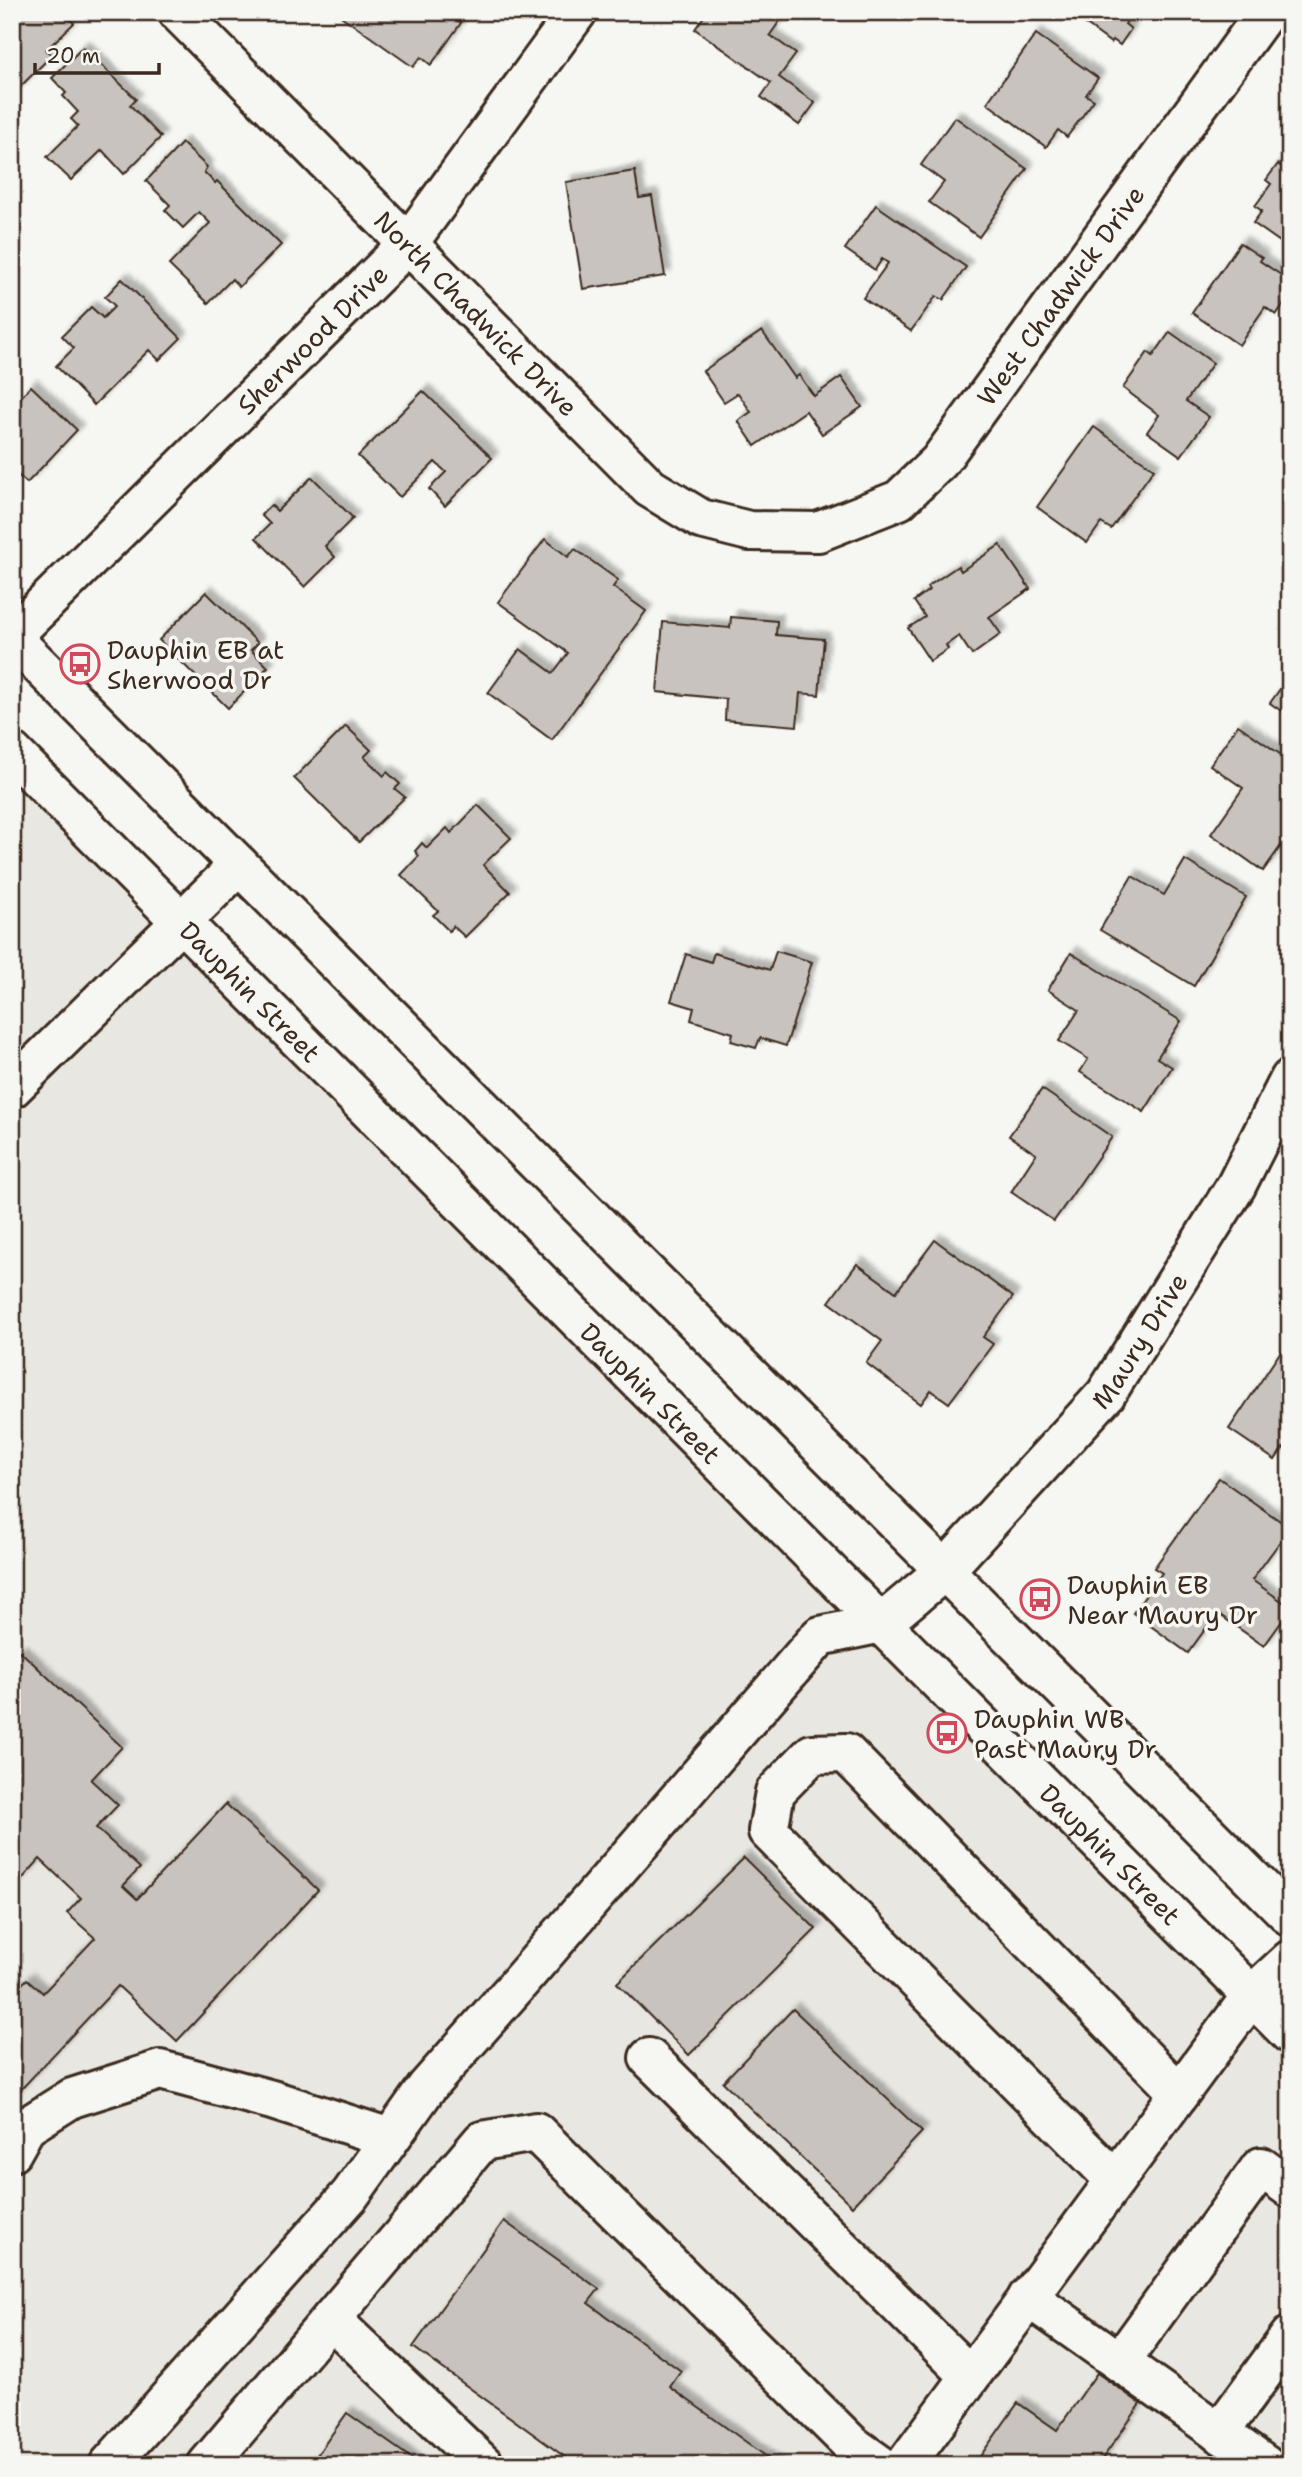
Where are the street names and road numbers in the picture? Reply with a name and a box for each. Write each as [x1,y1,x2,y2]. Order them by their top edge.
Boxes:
street label: West Chadwick Drive [968,178,1152,412]
street label: North Chadwick Drive [367,203,586,423]
street label: Sherwood Drive [229,256,395,422]
street label: Dauphin Street [173,913,329,1070]
street label: Maury Drive [1083,1266,1195,1416]
street label: Dauphin Street [573,1315,729,1471]
street label: Dauphin Street [1032,1776,1189,1932]

